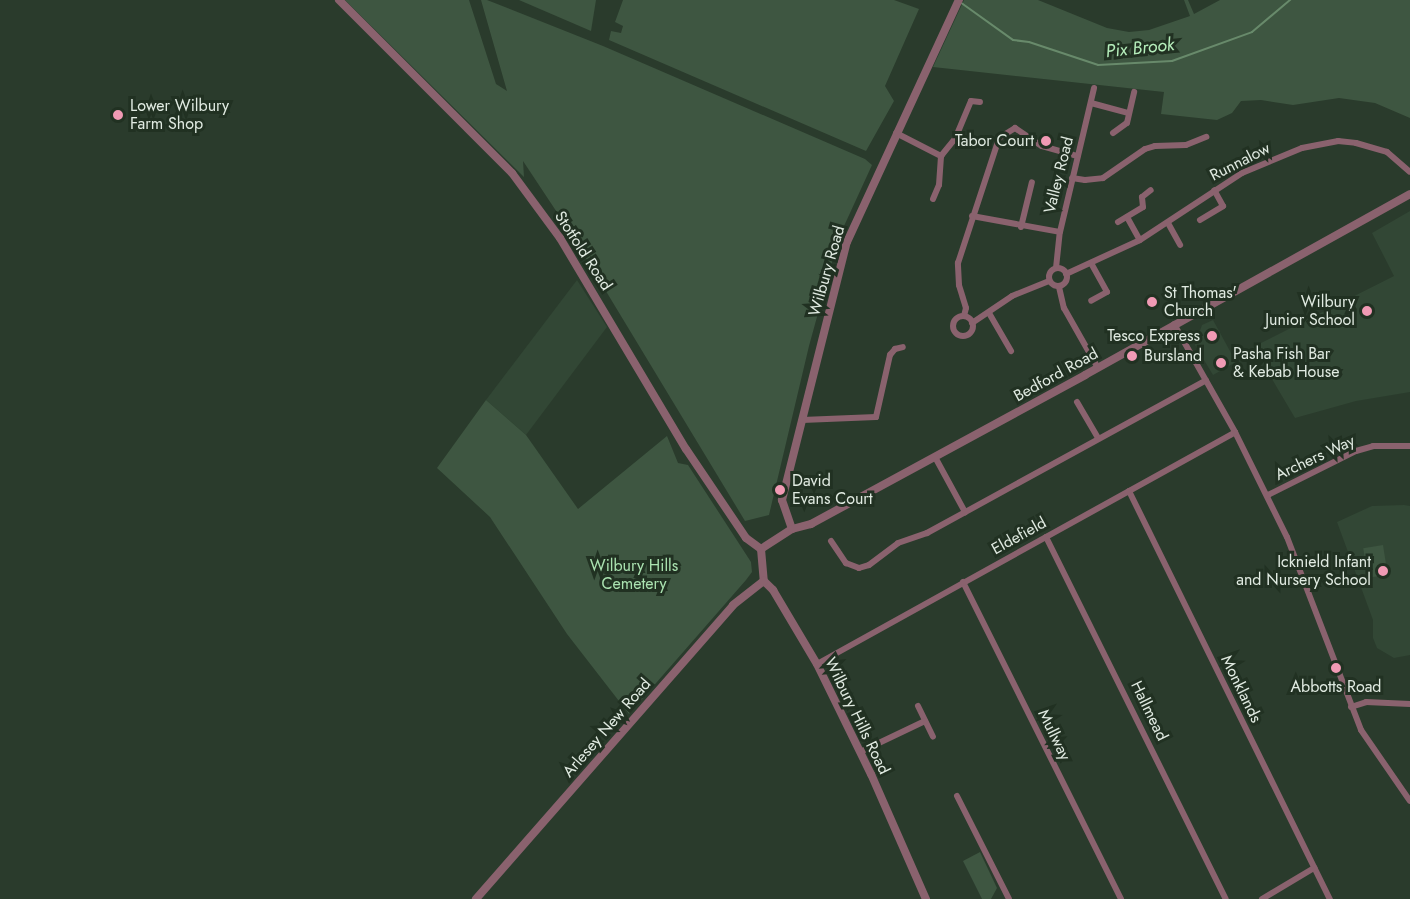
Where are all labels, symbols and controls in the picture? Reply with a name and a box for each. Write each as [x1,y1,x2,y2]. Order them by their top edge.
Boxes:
water label: Pix Brook [1105,34,1175,62]
place label: Lower Wilbury Farm Shop [130,96,229,134]
marker: Lower Wilbury Farm Shop [111,108,125,122]
place label: Tabor Court [955,131,1034,151]
marker: Tabor Court [1039,134,1053,148]
street label: Valley Road [1040,135,1078,215]
street label: Runnalow [1207,139,1273,185]
street label: Stotfold Road [550,208,616,294]
street label: Wilbury Road [805,223,849,319]
place label: St Thomas' Church [1164,283,1237,321]
place label: Wilbury Junior School [1265,292,1355,330]
marker: St Thomas' Church [1145,295,1159,309]
marker: Wilbury Junior School [1360,304,1374,318]
place label: Tesco Express [1107,326,1200,346]
marker: Tesco Express [1205,329,1219,343]
street label: Bedford Road [1010,344,1102,406]
place label: Pasha Fish Bar & Kebab House [1233,344,1339,382]
place label: Bursland [1144,346,1202,366]
marker: Bursland [1125,349,1139,363]
marker: Pasha Fish Bar & Kebab House [1214,356,1228,370]
street label: Archers Way [1272,431,1358,485]
place label: David Evans Court [792,471,873,509]
marker: David Evans Court [773,483,787,497]
street label: Eldefield [988,513,1050,559]
place label: Icknield Infant and Nursery School [1236,552,1371,590]
park label: Wilbury Hills Cemetery [590,556,678,594]
marker: Icknield Infant and Nursery School [1376,564,1390,578]
street label: Monklands [1216,652,1266,726]
street label: Wilbury Hills Road [820,654,894,778]
marker: Abbotts Road [1329,661,1343,675]
street label: Arlesey New Road [559,675,655,781]
place label: Abbotts Road [1291,677,1381,697]
street label: Hallmead [1126,678,1172,744]
street label: Mullway [1033,706,1075,764]

